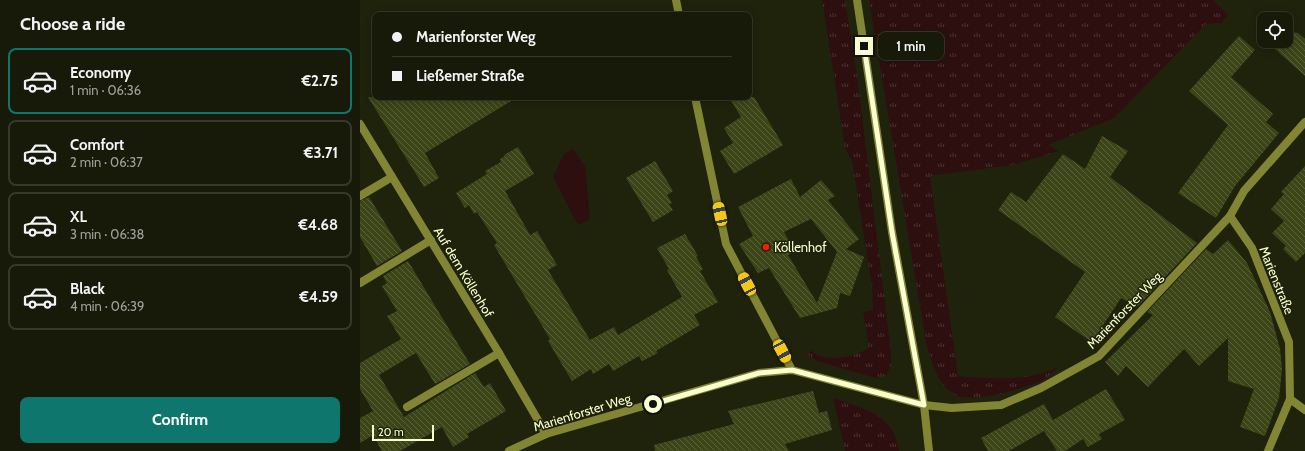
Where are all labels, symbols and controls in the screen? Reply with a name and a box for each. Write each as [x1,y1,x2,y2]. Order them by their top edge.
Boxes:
map controls [1257,12,1293,48]
button: locate [1257,12,1293,48]
text: Choose a ride [20,13,125,35]
text: Marienforster Weg [416,28,536,46]
callout: 1 min [878,32,944,60]
route end [855,37,873,55]
text: 1 min [896,38,926,54]
icon: car [22,63,58,99]
text: Economy [70,64,131,82]
text: Ließemer Straße [416,67,524,85]
text: €2.75 [301,72,338,90]
text: 1 min · 06:36 [70,82,141,98]
icon: car [22,135,58,171]
text: Comfort [70,136,124,154]
text: €3.71 [304,144,338,162]
text: 2 min · 06:37 [70,154,143,170]
car [712,201,728,227]
icon: car [22,207,58,243]
text: XL [70,208,87,226]
text: €4.68 [298,216,338,234]
street label: Auf dem Köllenhof [431,224,498,321]
text: 3 min · 06:38 [70,226,144,242]
place label: Köllenhof [774,239,827,255]
marker: Köllenhof [761,242,771,252]
street label: Marienstraße [1256,244,1298,317]
street label: Marienforster Weg [1083,268,1165,352]
car [736,271,758,297]
icon: car [22,279,58,315]
text: Black [70,280,105,298]
text: €4.59 [299,288,338,306]
text: 4 min · 06:39 [70,298,144,314]
car [771,338,793,364]
street label: Marienforster Weg [531,389,633,434]
route start [644,395,662,413]
button: Confirm [20,397,340,443]
scale bar [372,423,434,442]
text: 20 m [378,425,404,439]

